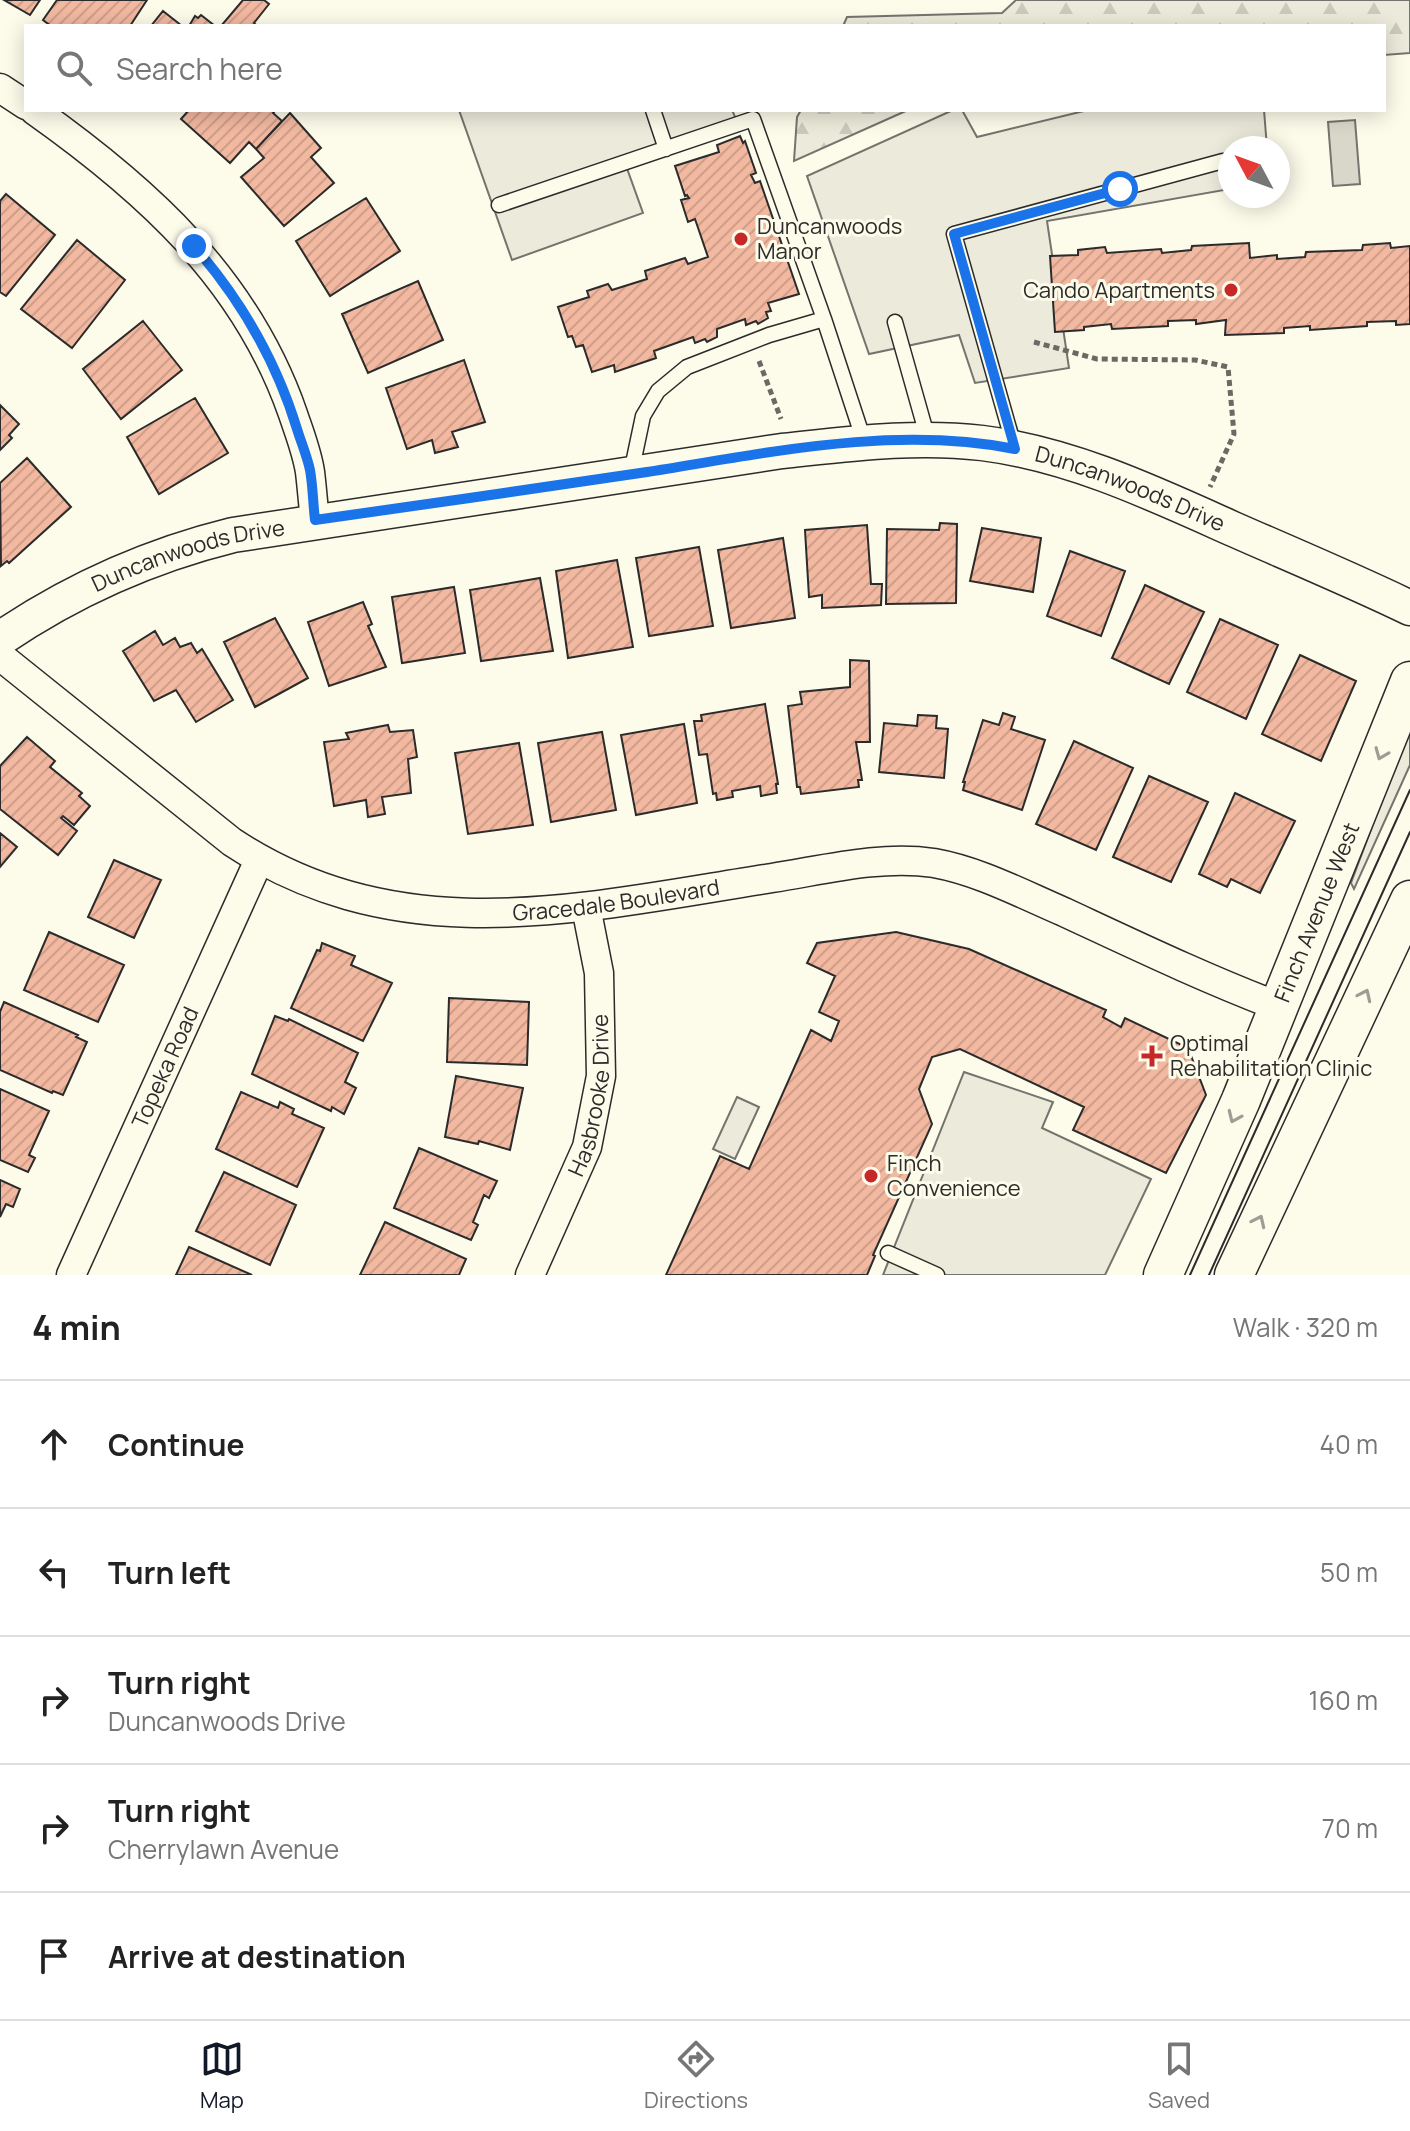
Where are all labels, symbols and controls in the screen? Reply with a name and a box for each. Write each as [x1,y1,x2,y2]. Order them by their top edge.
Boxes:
search box [24,24,1386,112]
icon: search [52,46,96,90]
text: Search here [116,48,283,89]
north arrow [1218,136,1290,208]
route start [1102,171,1138,207]
place label: Duncanwoods Manor [757,211,902,266]
route end [176,228,212,264]
marker: Duncanwoods Manor [732,230,750,248]
place label: Cando Apartments [1023,275,1215,305]
marker: Cando Apartments [1222,281,1240,299]
street label: Duncanwoods Drive [1032,439,1230,539]
street label: Duncanwoods Drive [86,512,287,599]
one-way arrow [1374,746,1391,760]
street label: Finch Avenue West [1267,818,1366,1007]
street label: Gracedale Boulevard [512,872,722,927]
one-way arrow [1356,988,1372,1003]
street label: Topeka Road [125,1002,206,1133]
street label: Hasbrooke Drive [561,1014,617,1181]
place label: Optimal Rehabilitation Clinic [1170,1028,1372,1083]
marker: Optimal Rehabilitation Clinic [1141,1045,1163,1067]
one-way arrow [1228,1108,1244,1123]
place label: Finch Convenience [887,1148,1021,1203]
marker: Finch Convenience [862,1167,880,1185]
one-way arrow [1249,1214,1265,1229]
text: 4 min [32,1304,121,1350]
text: Walk · 320 m [1233,1309,1378,1345]
icon: ahead [32,1422,76,1466]
text: Continue [108,1424,244,1465]
text: 40 m [1320,1426,1378,1462]
icon: left [32,1550,76,1594]
text: Turn left [108,1552,231,1593]
text: 50 m [1320,1554,1378,1590]
text: Turn right [108,1662,251,1703]
icon: right [32,1678,76,1722]
text: 160 m [1309,1682,1378,1718]
text: Duncanwoods Drive [108,1703,346,1739]
text: Turn right [108,1790,251,1831]
icon: right [32,1806,76,1850]
text: 70 m [1322,1810,1378,1846]
text: Cherrylawn Avenue [108,1831,339,1867]
icon: arrive [32,1934,76,1978]
text: Arrive at destination [108,1936,406,1977]
tab: Map [200,2037,244,2115]
tab: Directions [644,2037,748,2115]
tab: Saved [1148,2037,1210,2115]

